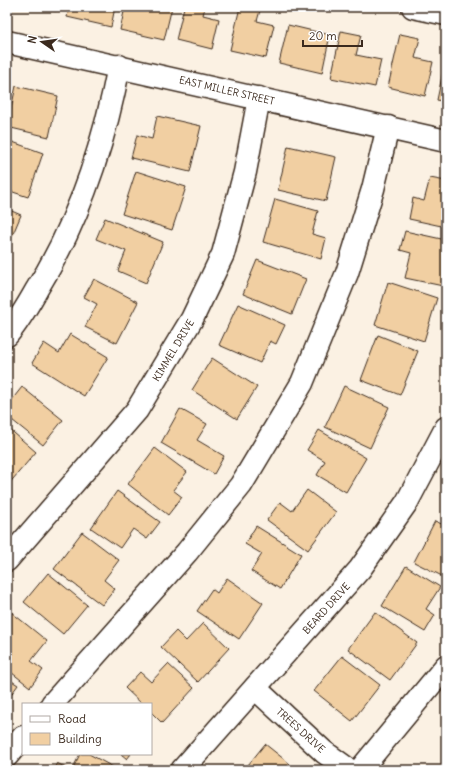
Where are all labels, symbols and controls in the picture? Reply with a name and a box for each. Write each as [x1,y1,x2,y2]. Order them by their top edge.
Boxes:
north arrow [22,22,62,62]
scale bar [303,22,362,48]
text: 20 m [309,28,337,43]
text: N [25,34,40,45]
street label: EAST MILLER STREET [178,73,276,108]
street label: KIMMEL DRIVE [150,317,197,384]
street label: BEARD DRIVE [300,580,353,637]
legend [22,703,152,755]
street label: TREES DRIVE [274,705,328,756]
text: Road [58,711,86,726]
text: Building [58,731,102,746]

